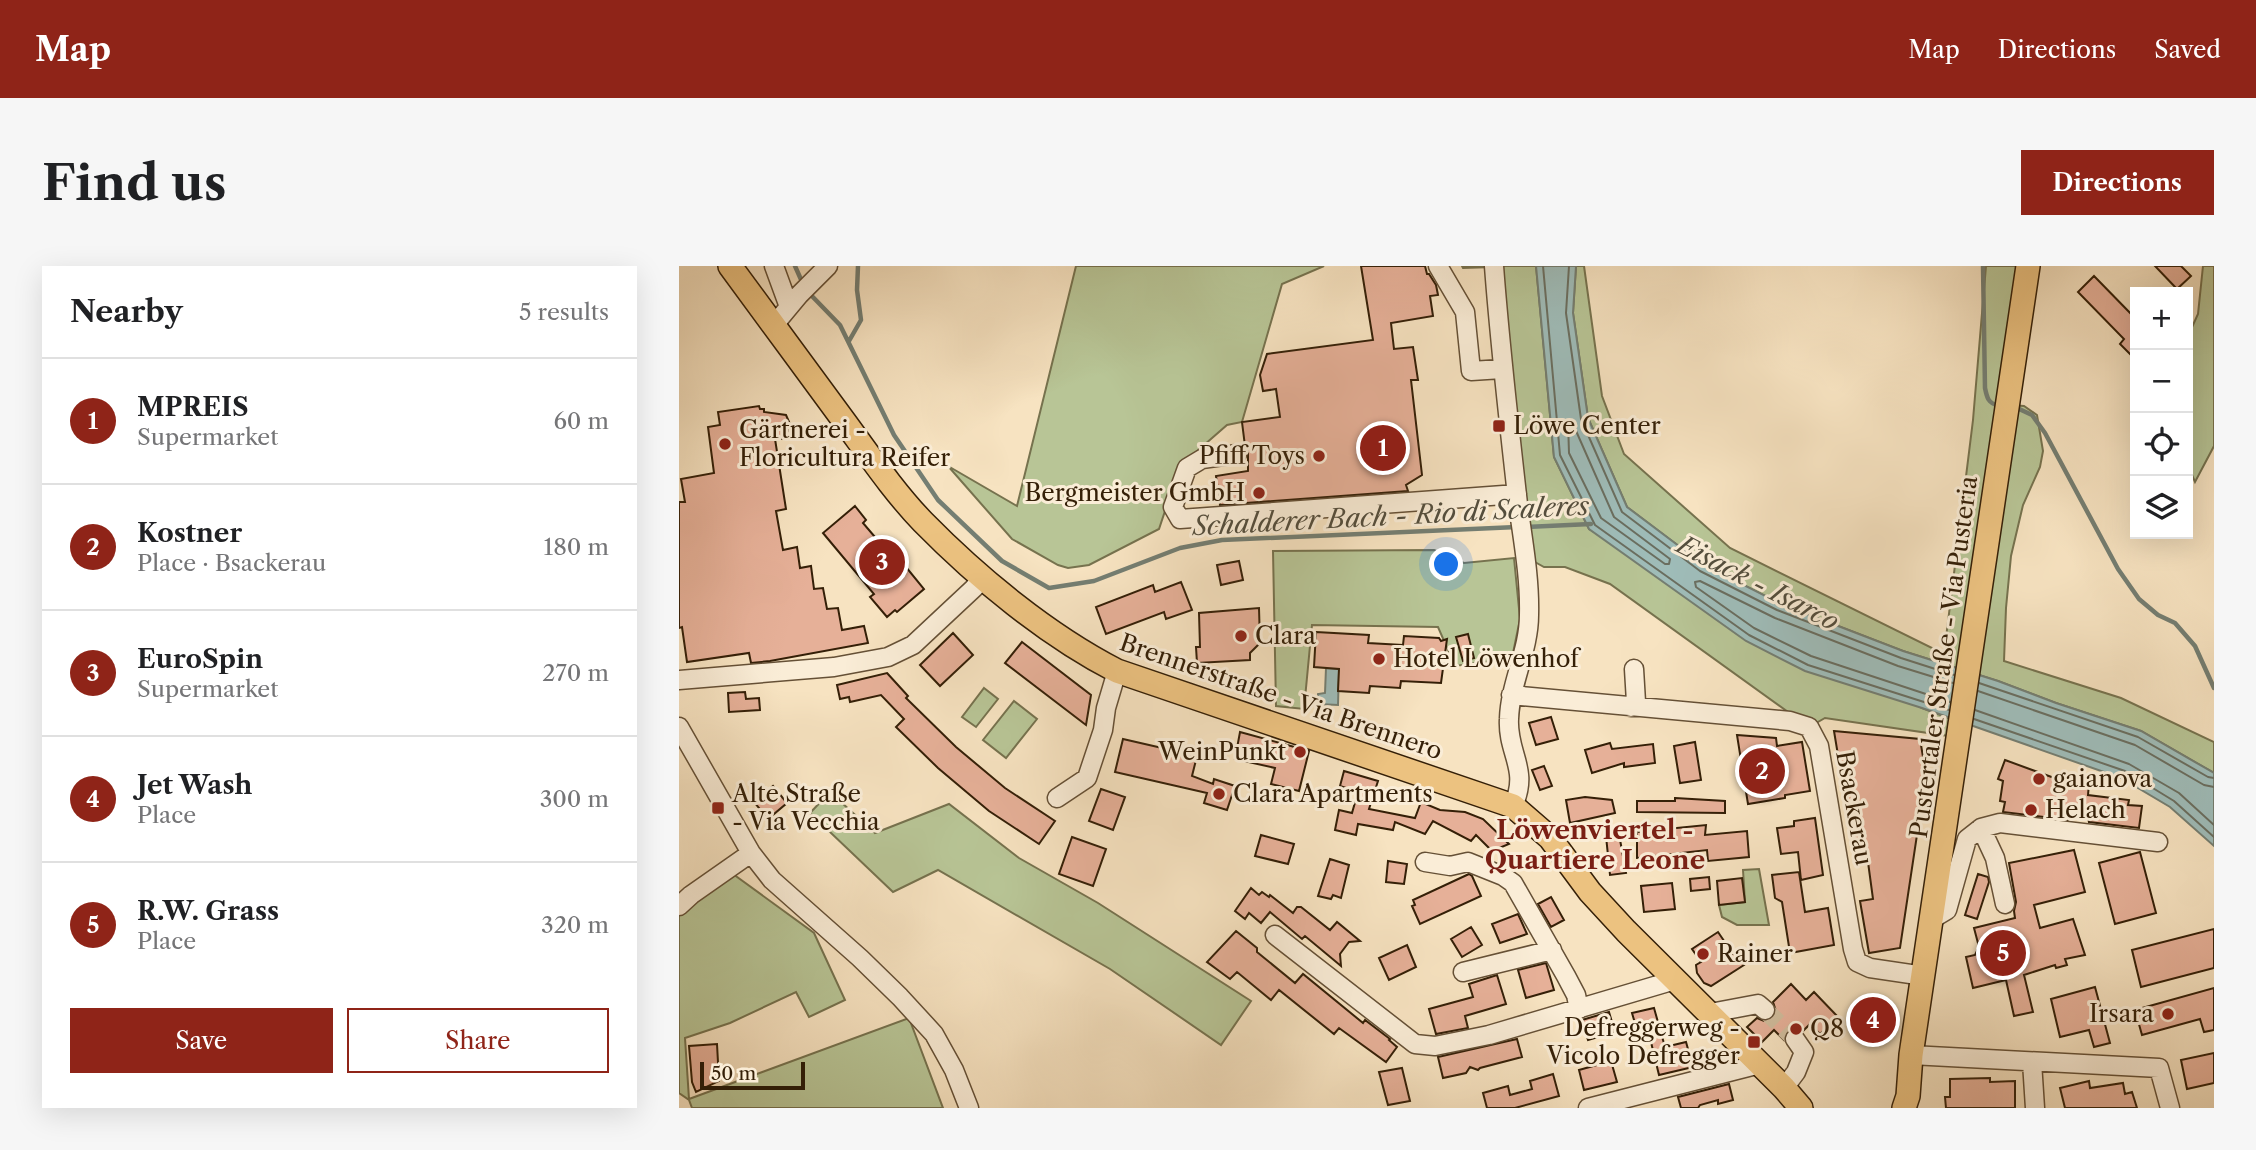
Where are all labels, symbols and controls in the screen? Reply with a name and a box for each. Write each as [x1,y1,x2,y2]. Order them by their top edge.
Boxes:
text: Map [35,29,111,70]
text: Map [1908,35,1960,64]
text: Directions [1998,35,2116,64]
text: Saved [2154,35,2221,64]
button: Directions [2021,150,2214,215]
text: Find us [42,152,226,213]
map controls [2130,287,2193,539]
button: + [2130,287,2193,350]
text: Nearby [70,293,183,330]
text: 5 results [519,298,609,326]
button: − [2130,350,2193,413]
text: MPREIS [137,391,249,423]
text: 1 [88,407,98,435]
text: 60 m [553,407,609,435]
place label: Löwe Center [1513,411,1661,440]
button: locate [2130,413,2193,476]
place label: Gärtnerei - Floricultura Reifer [739,415,950,472]
marker: Löwe Center [1491,418,1507,434]
pin: 1 [1360,422,1406,474]
text: Supermarket [137,423,278,451]
marker: Gärtnerei - Floricultura Reifer [717,436,733,452]
place label: Pfiff Toys [1199,441,1305,470]
marker: Pfiff Toys [1311,448,1327,464]
street label: Pustertaler Straße - Via Pusteria [1904,474,1983,840]
button: layers [2130,476,2193,539]
place label: Bergmeister GmbH [1025,478,1245,507]
marker: Bergmeister GmbH [1251,485,1267,501]
water label: Schalderer Bach - Rio di Scaleres [1190,490,1591,542]
text: Kostner [137,517,242,549]
water label: Eisack - Isarco [1670,528,1844,637]
text: 2 [86,533,100,561]
text: 180 m [544,533,609,561]
pin: 3 [859,536,905,588]
your location [1429,547,1463,581]
text: Place · Bsackerau [137,549,326,577]
place label: Clara [1255,621,1316,650]
street label: Brennerstraße - Via Brennero [1116,628,1446,765]
marker: Clara [1233,628,1249,644]
text: EuroSpin [137,643,263,675]
place label: Hotel Löwenhof [1393,644,1581,673]
marker: Hotel Löwenhof [1371,651,1387,667]
text: 3 [87,659,100,687]
text: 270 m [542,659,609,687]
text: Supermarket [137,675,278,703]
place label: WeinPunkt [1157,737,1287,766]
marker: WeinPunkt [1292,744,1308,760]
pin: 2 [1739,745,1785,797]
street label: Bsackerau [1830,748,1879,868]
place label: gaianova [2053,764,2153,793]
text: Jet Wash [137,769,252,801]
marker: gaianova [2031,771,2047,787]
place label: Alte Straße - Via Vecchia [731,779,880,836]
place label: Clara Apartments [1233,779,1433,808]
text: 4 [86,785,100,813]
text: 300 m [540,785,609,813]
marker: Clara Apartments [1211,786,1227,802]
place label: Helach [2045,795,2126,824]
marker: Alte Straße - Via Vecchia [710,800,726,816]
text: Place [137,801,196,829]
marker: Helach [2023,802,2039,818]
district label: Löwenviertel - Quartiere Leone [1485,814,1705,876]
text: R.W. Grass [137,895,279,927]
text: 5 [87,911,99,939]
text: 320 m [541,911,609,939]
text: Place [137,927,196,955]
pin: 5 [1980,927,2026,979]
place label: Rainer [1717,939,1793,968]
marker: Rainer [1695,946,1711,962]
pin: 4 [1850,994,1896,1046]
place label: Irsara [2089,999,2154,1028]
marker: Irsara [2160,1006,2176,1022]
button: Save [70,1008,333,1073]
button: Share [347,1008,609,1073]
place label: Defreggerweg - Vicolo Defregger [1545,1013,1740,1070]
place label: Q8 [1810,1014,1844,1043]
marker: Q8 [1788,1021,1804,1037]
marker: Defreggerweg - Vicolo Defregger [1746,1034,1762,1050]
scale bar [700,1059,805,1091]
text: 50 m [711,1062,756,1085]

